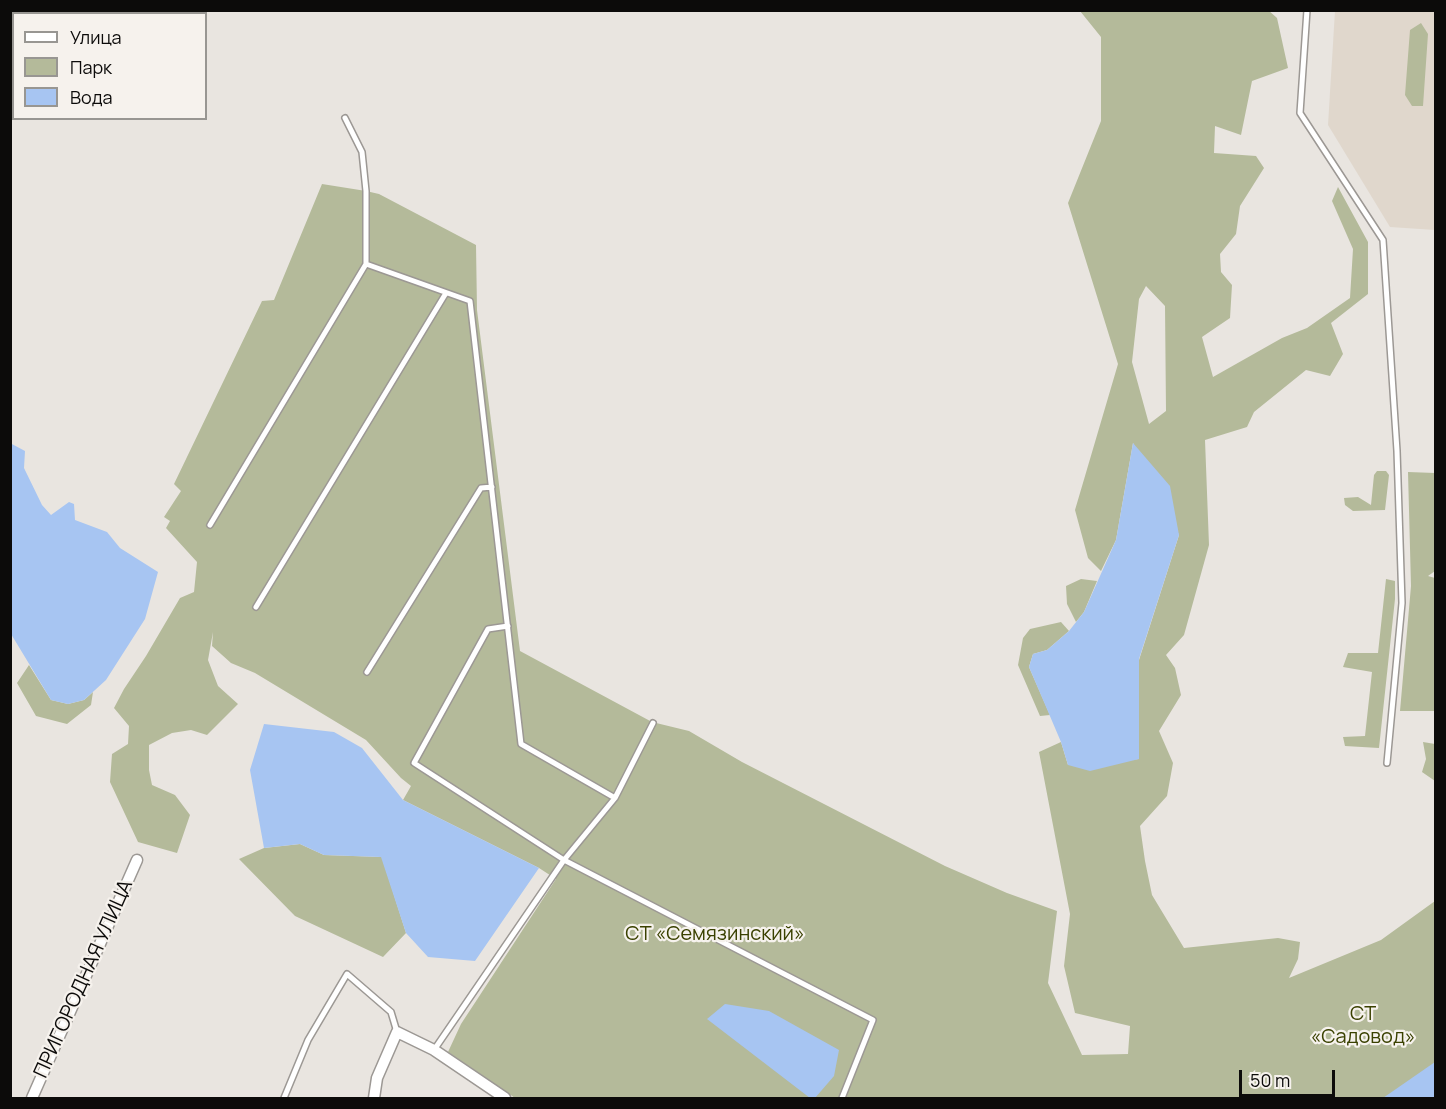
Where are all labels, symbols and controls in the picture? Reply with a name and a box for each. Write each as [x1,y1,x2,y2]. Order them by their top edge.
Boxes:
legend [12,12,207,120]
text: Улица [70,25,122,49]
text: Парк [70,55,112,79]
text: Вода [70,85,112,109]
street label: ПРИГОРОДНАЯ УЛИЦА [29,876,139,1082]
park label: СТ «Семязинский» [625,922,805,946]
park label: СТ «Садовод» [1310,1002,1416,1049]
scale bar [1242,1058,1338,1096]
text: 50 m [1250,1068,1290,1092]

